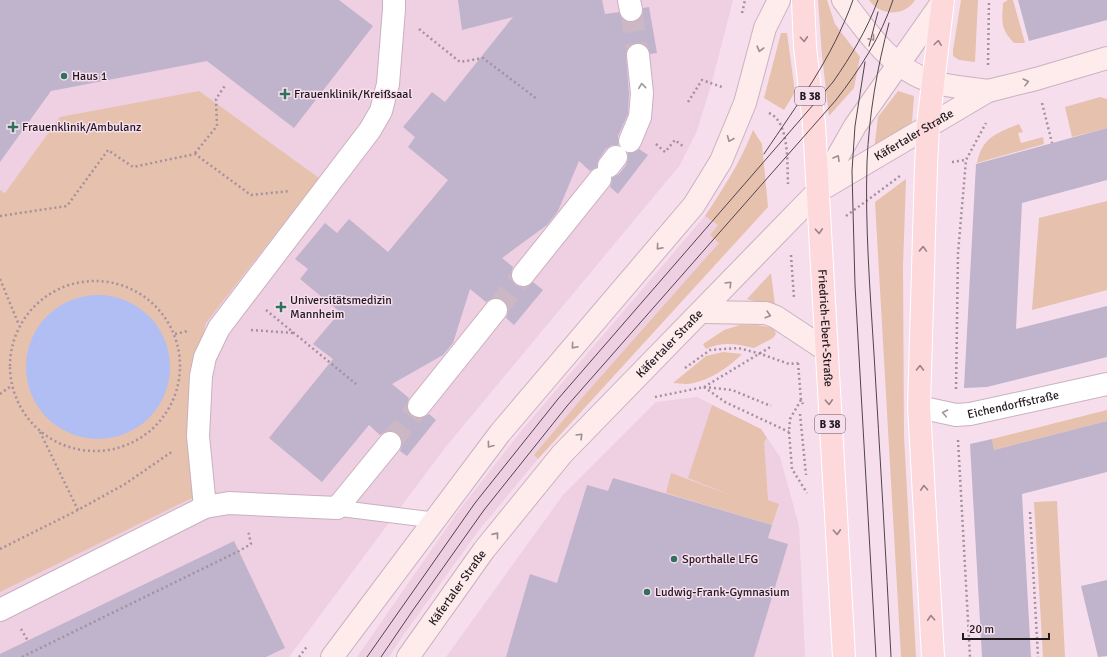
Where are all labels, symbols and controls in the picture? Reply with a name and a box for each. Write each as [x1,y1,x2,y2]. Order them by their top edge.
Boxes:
one-way arrow [868,34,875,41]
one-way arrow [800,36,809,42]
one-way arrow [933,40,942,46]
one-way arrow [756,45,765,52]
place label: Haus 1 [72,69,107,84]
marker: Haus 1 [59,71,69,81]
one-way arrow [1022,78,1029,87]
one-way arrow [637,83,646,89]
place label: Frauenklinik/Kreißsaal [294,87,412,102]
road number: B 38 [795,87,825,105]
marker: Frauenklinik/Kreißsaal [279,88,291,100]
street label: Käfertaler Straße [871,106,956,164]
place label: Frauenklinik/Ambulanz [22,120,141,135]
marker: Frauenklinik/Ambulanz [7,121,19,133]
one-way arrow [727,135,735,143]
one-way arrow [832,155,839,162]
one-way arrow [815,228,824,234]
one-way arrow [656,242,663,250]
one-way arrow [919,246,928,252]
street label: Friedrich-Ebert-Straße [815,269,836,387]
one-way arrow [724,281,732,289]
place label: Universitätsmedizin Mannheim [290,293,392,322]
marker: Universitätsmedizin Mannheim [275,301,287,313]
street label: Käfertaler Straße [633,306,706,381]
one-way arrow [765,310,772,319]
one-way arrow [572,341,579,348]
one-way arrow [916,365,925,371]
street label: Eichendorffstraße [966,387,1060,422]
one-way arrow [825,399,834,405]
one-way arrow [942,409,949,417]
road number: B 38 [815,415,845,433]
one-way arrow [575,433,583,441]
one-way arrow [487,441,495,448]
one-way arrow [919,485,928,491]
one-way arrow [832,529,841,535]
one-way arrow [492,532,499,539]
street label: Käfertaler Straße [425,547,489,629]
place label: Sporthalle LFG [682,552,758,567]
marker: Sporthalle LFG [669,554,679,564]
place label: Ludwig-Frank-Gymnasium [655,585,790,600]
marker: Ludwig-Frank-Gymnasium [642,587,652,597]
one-way arrow [926,615,935,621]
scale bar [963,615,1049,641]
text: 20 m [969,622,994,637]

